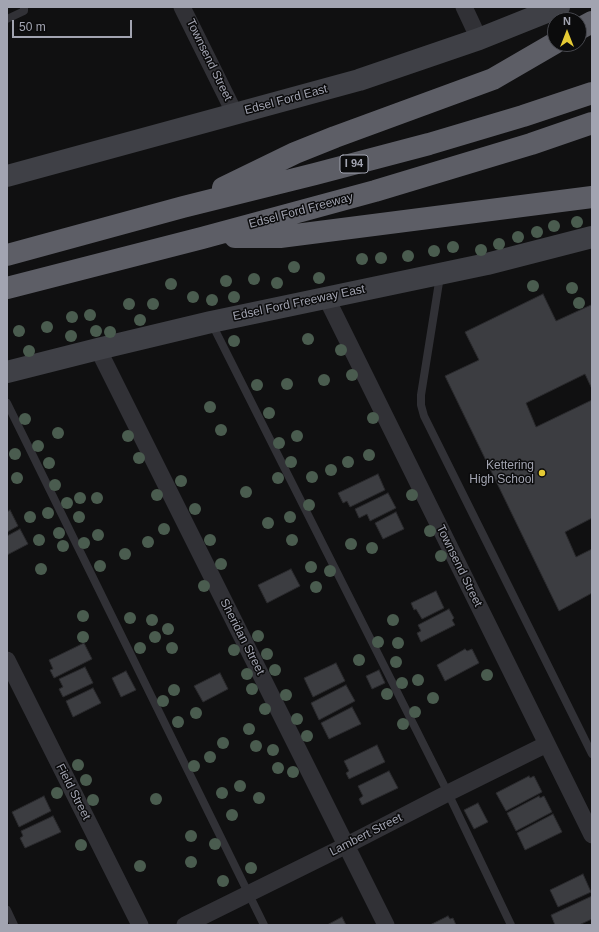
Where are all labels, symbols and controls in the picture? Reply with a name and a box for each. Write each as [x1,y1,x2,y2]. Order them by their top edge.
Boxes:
scale bar [14,12,134,38]
north arrow [547,12,587,52]
text: N [563,15,571,27]
street label: Townsend Street [183,17,235,103]
text: 50 m [19,20,46,34]
street label: Edsel Ford East [243,82,329,118]
road number: I 94 [340,155,368,173]
street label: Edsel Ford Freeway [247,190,355,232]
street label: Edsel Ford Freeway East [232,282,366,324]
place label: Kettering High School [469,459,534,487]
marker: Kettering High School [537,468,547,478]
street label: Townsend Street [433,523,485,609]
street label: Sheridan Street [217,597,267,677]
street label: Field Street [53,761,93,823]
street label: Lambert Street [327,811,405,859]

